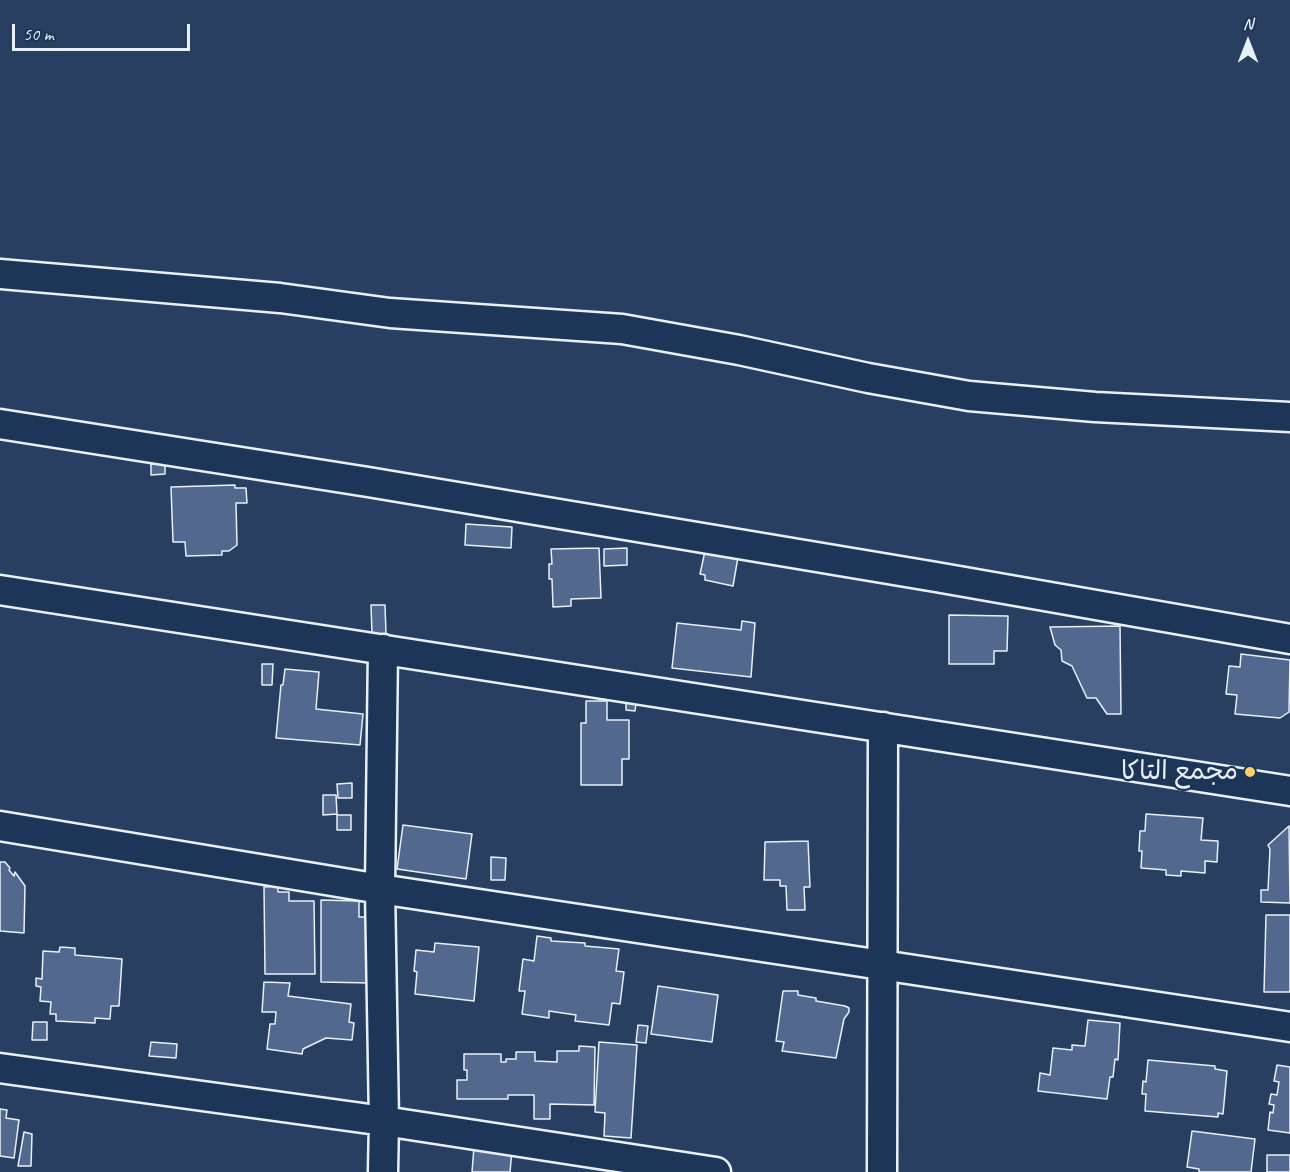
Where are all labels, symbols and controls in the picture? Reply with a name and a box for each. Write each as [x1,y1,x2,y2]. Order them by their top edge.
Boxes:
scale bar [15,12,194,50]
north arrow [1218,12,1278,72]
text: N [1243,14,1253,34]
text: 50 m [23,23,54,45]
place label: مجمع التاكا [1121,756,1238,788]
marker: مجمع التاكا [1243,765,1257,779]

